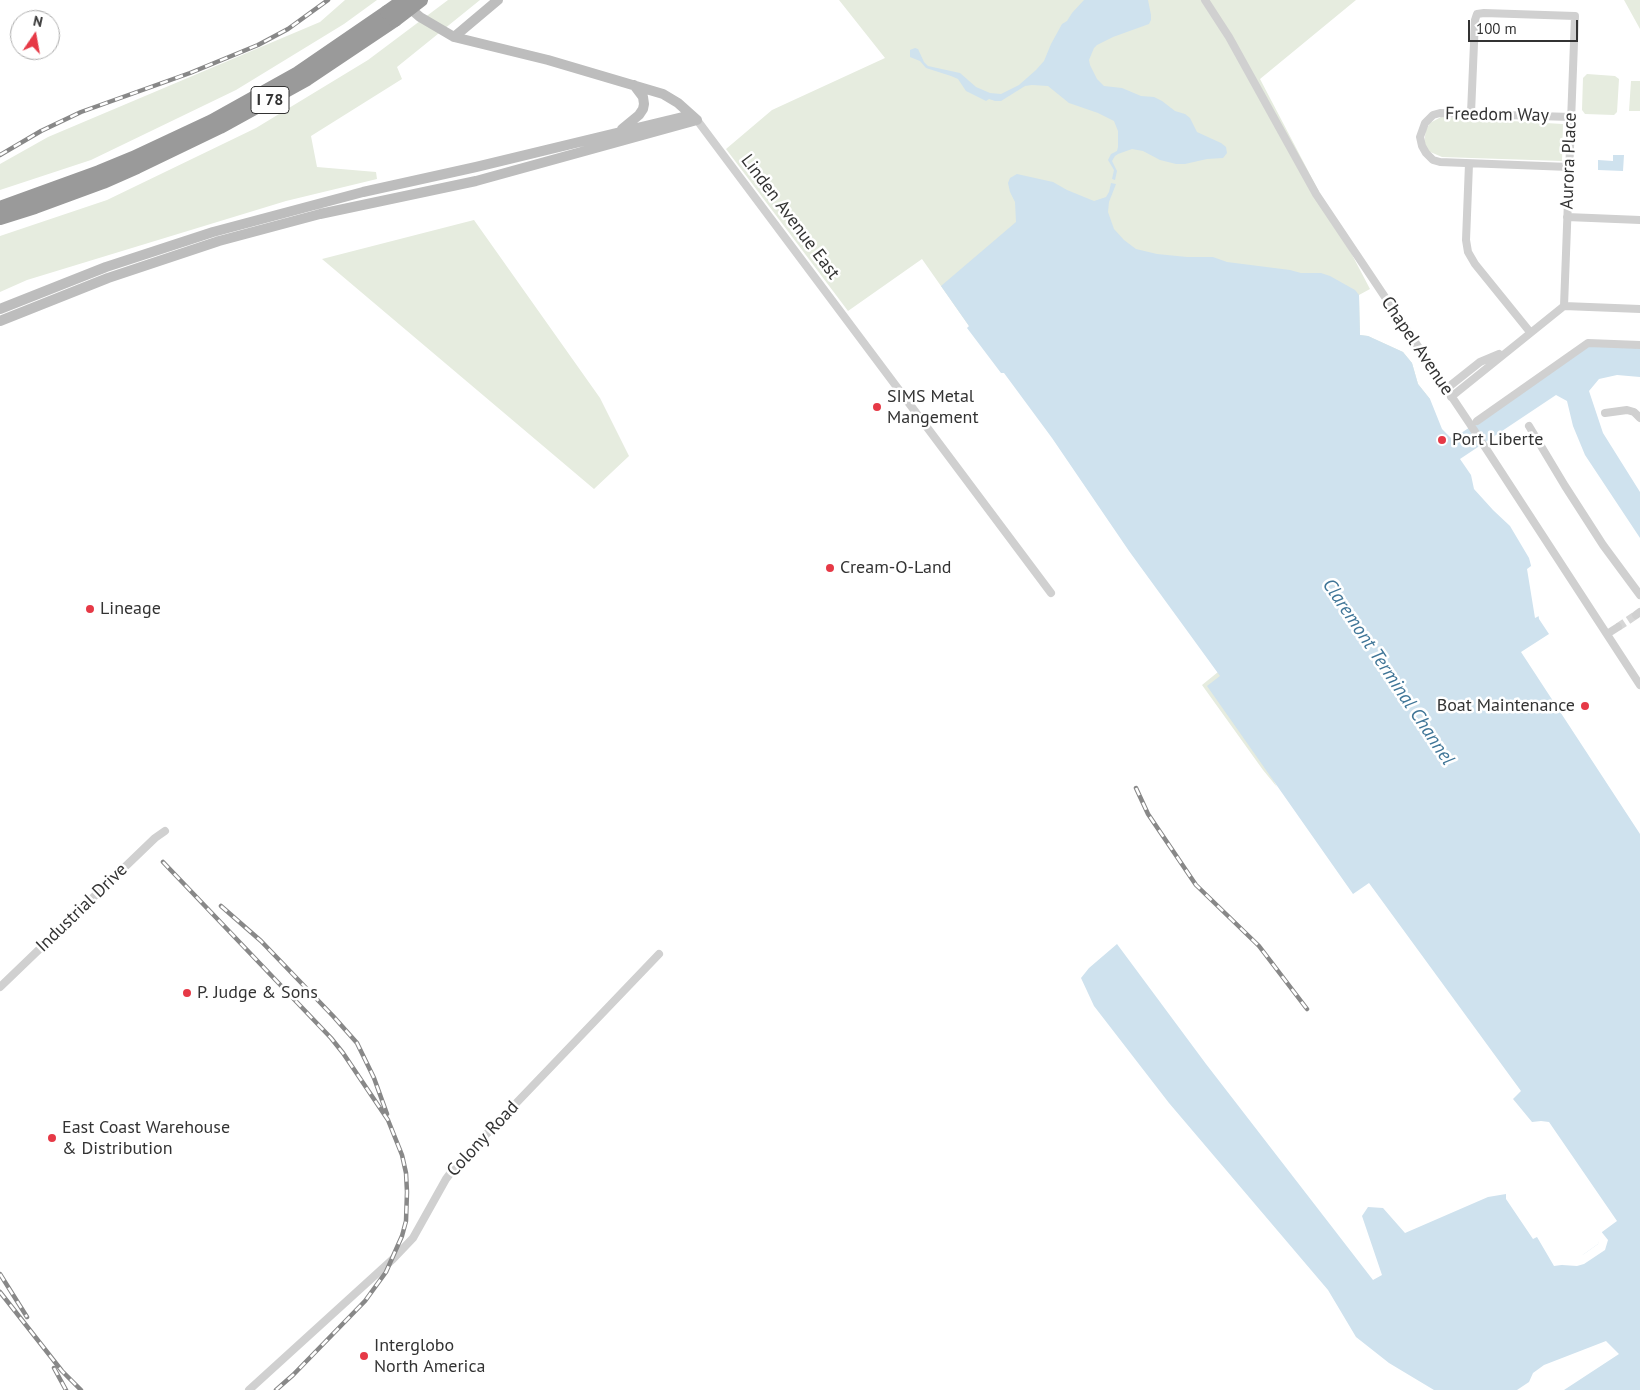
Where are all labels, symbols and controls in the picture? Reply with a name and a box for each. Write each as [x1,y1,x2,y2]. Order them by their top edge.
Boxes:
north arrow [10,10,60,60]
scale bar [1470,10,1580,42]
text: N [32,12,44,31]
text: 100 m [1476,19,1517,38]
road number: I 78 [251,86,289,114]
street label: Freedom Way [1445,103,1549,127]
street label: Aurora Place [1557,112,1581,210]
street label: Linden Avenue East [736,150,844,284]
street label: Chapel Avenue [1376,293,1458,399]
place label: SIMS Metal Mangement [887,386,979,428]
marker: SIMS Metal Mangement [871,401,883,413]
place label: Port Liberte [1452,429,1543,451]
marker: Port Liberte [1436,434,1448,446]
place label: Cream-O-Land [840,557,951,579]
marker: Cream-O-Land [824,562,836,574]
water label: Claremont Terminal Channel [1317,575,1459,769]
place label: Lineage [100,598,161,620]
marker: Lineage [84,603,96,615]
place label: Boat Maintenance [1437,695,1575,717]
marker: Boat Maintenance [1579,700,1591,712]
street label: Industrial Drive [32,859,132,957]
place label: P. Judge & Sons [197,982,318,1004]
marker: P. Judge & Sons [181,987,193,999]
street label: Colony Road [443,1097,523,1181]
place label: East Coast Warehouse & Distribution [62,1117,230,1160]
marker: East Coast Warehouse & Distribution [46,1132,58,1144]
place label: Interglobo North America [374,1335,485,1378]
marker: Interglobo North America [358,1350,370,1362]

